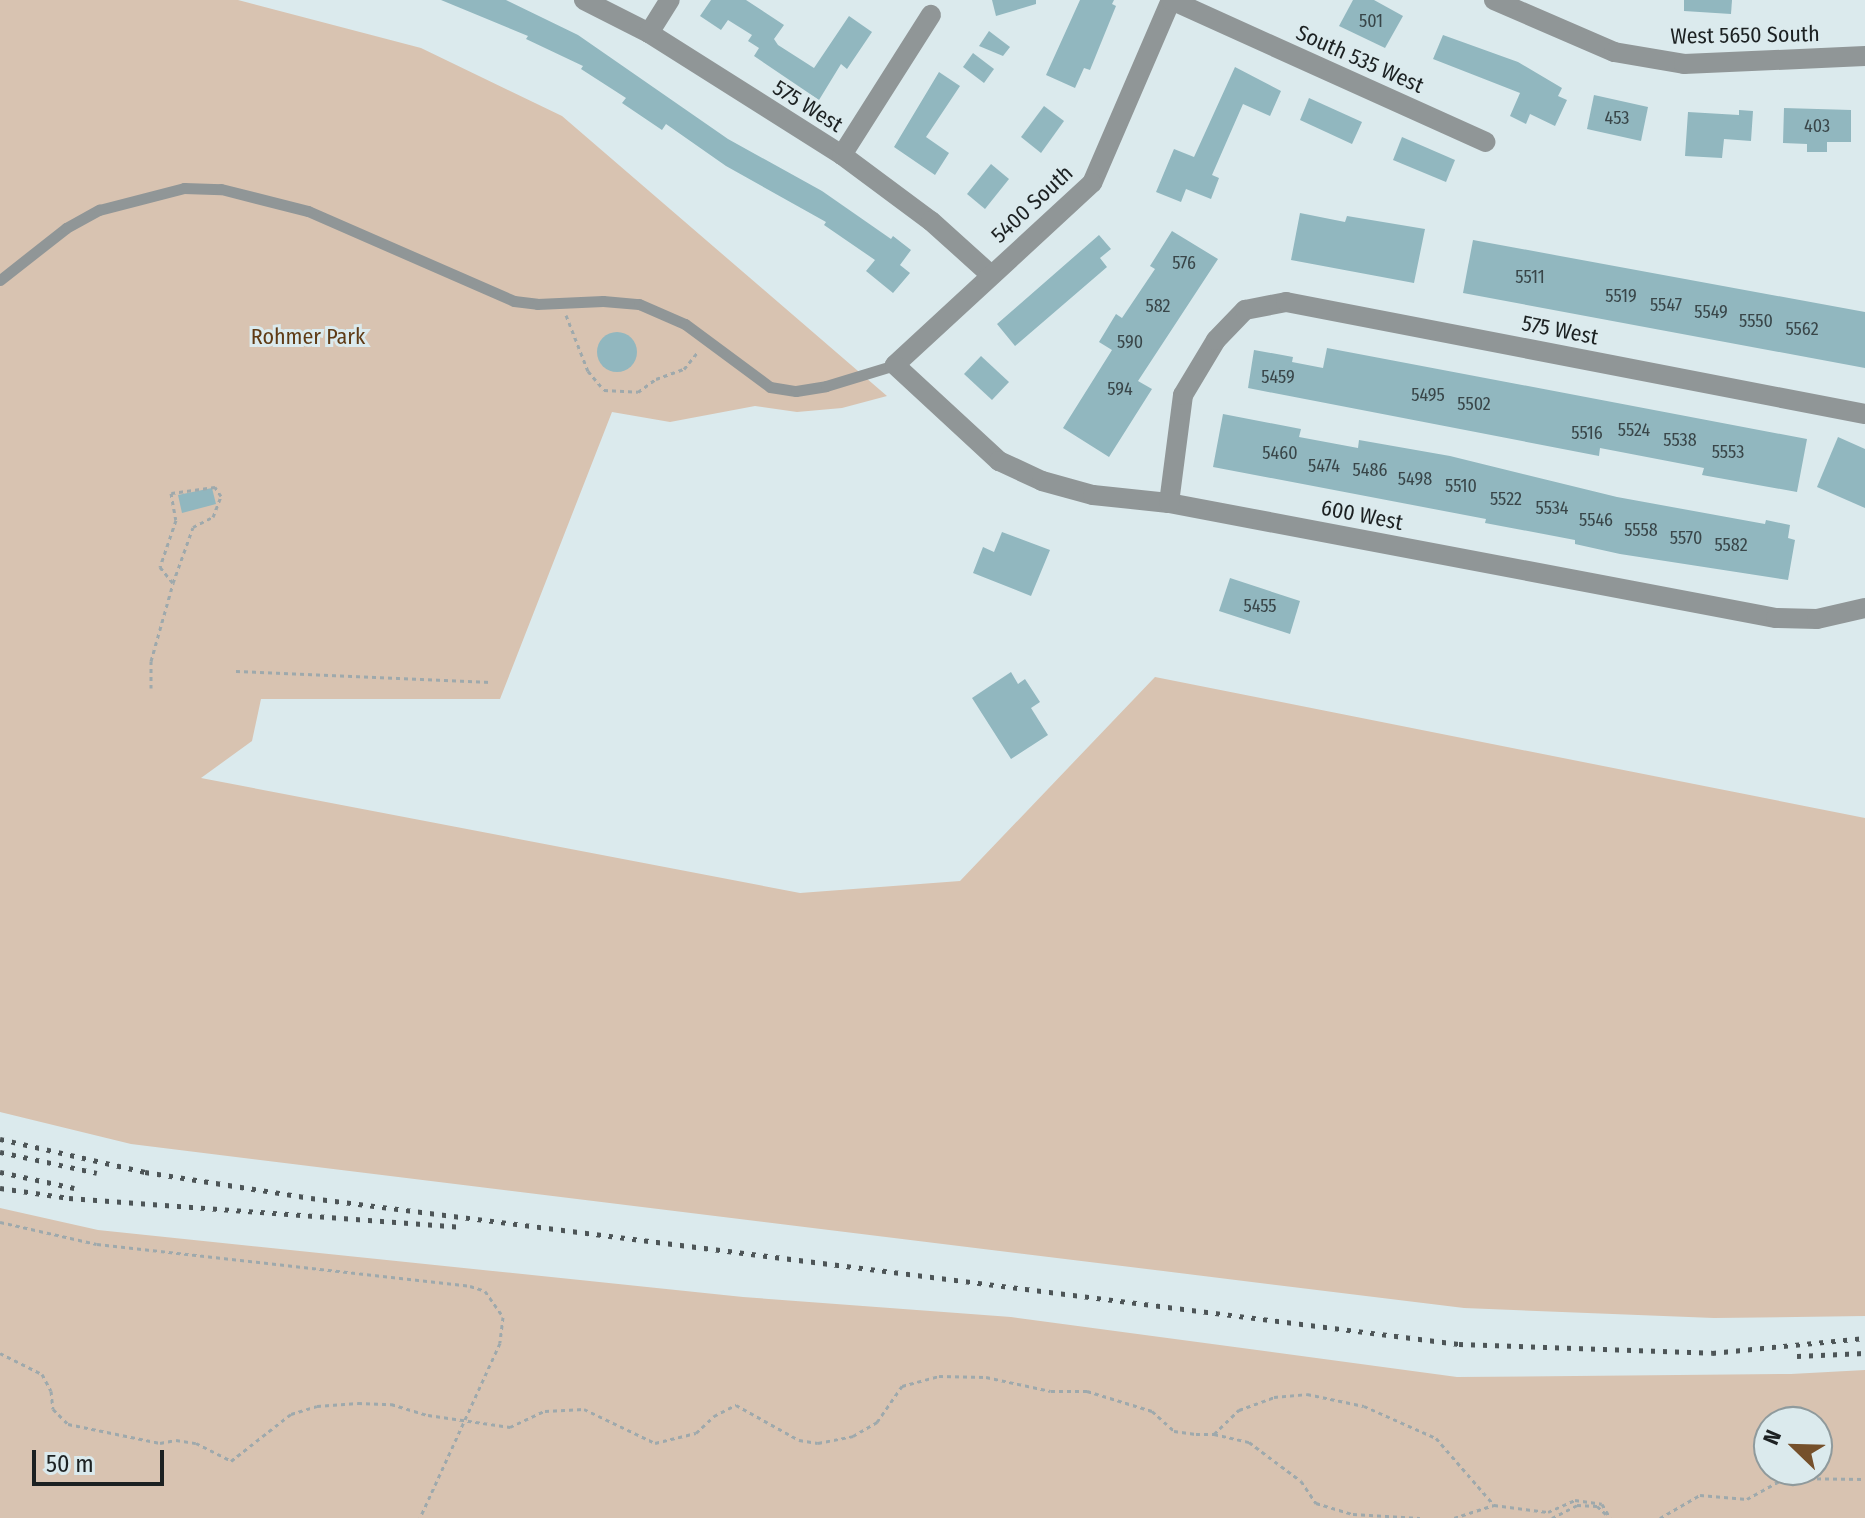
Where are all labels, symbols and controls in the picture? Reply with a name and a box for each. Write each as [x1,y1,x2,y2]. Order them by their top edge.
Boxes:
house number: 501 [1359,10,1383,32]
street label: South 535 West [1292,19,1428,99]
street label: West 5650 South [1670,20,1820,50]
street label: 575 West [768,74,848,138]
house number: 453 [1605,107,1629,129]
house number: 403 [1804,115,1830,137]
street label: 5400 South [986,160,1078,248]
house number: 576 [1172,252,1196,274]
house number: 5511 [1515,266,1545,288]
house number: 5519 [1605,285,1637,307]
house number: 5547 [1650,294,1682,316]
house number: 582 [1145,295,1171,317]
house number: 5549 [1694,301,1728,323]
street label: 575 West [1520,310,1600,350]
house number: 5550 [1739,310,1773,332]
house number: 5562 [1785,318,1819,340]
park label: Rohmer Park [251,324,365,350]
house number: 590 [1117,331,1143,353]
house number: 5459 [1261,366,1295,388]
house number: 594 [1107,378,1133,400]
house number: 5495 [1411,384,1445,406]
house number: 5502 [1457,393,1491,415]
house number: 5524 [1618,419,1650,441]
house number: 5516 [1571,422,1603,444]
house number: 5538 [1663,429,1697,451]
house number: 5553 [1712,441,1744,463]
house number: 5460 [1262,442,1298,464]
house number: 5474 [1308,455,1340,477]
house number: 5486 [1353,459,1387,481]
house number: 5498 [1398,468,1432,490]
house number: 5510 [1445,475,1477,497]
house number: 5522 [1490,488,1522,510]
street label: 600 West [1319,494,1405,536]
house number: 5534 [1535,497,1569,519]
house number: 5546 [1579,509,1613,531]
house number: 5558 [1624,519,1658,541]
house number: 5570 [1670,527,1702,549]
house number: 5582 [1714,534,1748,556]
house number: 5455 [1243,595,1277,617]
north arrow [1753,1406,1833,1486]
text: N [1757,1426,1787,1449]
scale bar [36,1434,168,1484]
text: 50 m [46,1450,94,1478]

